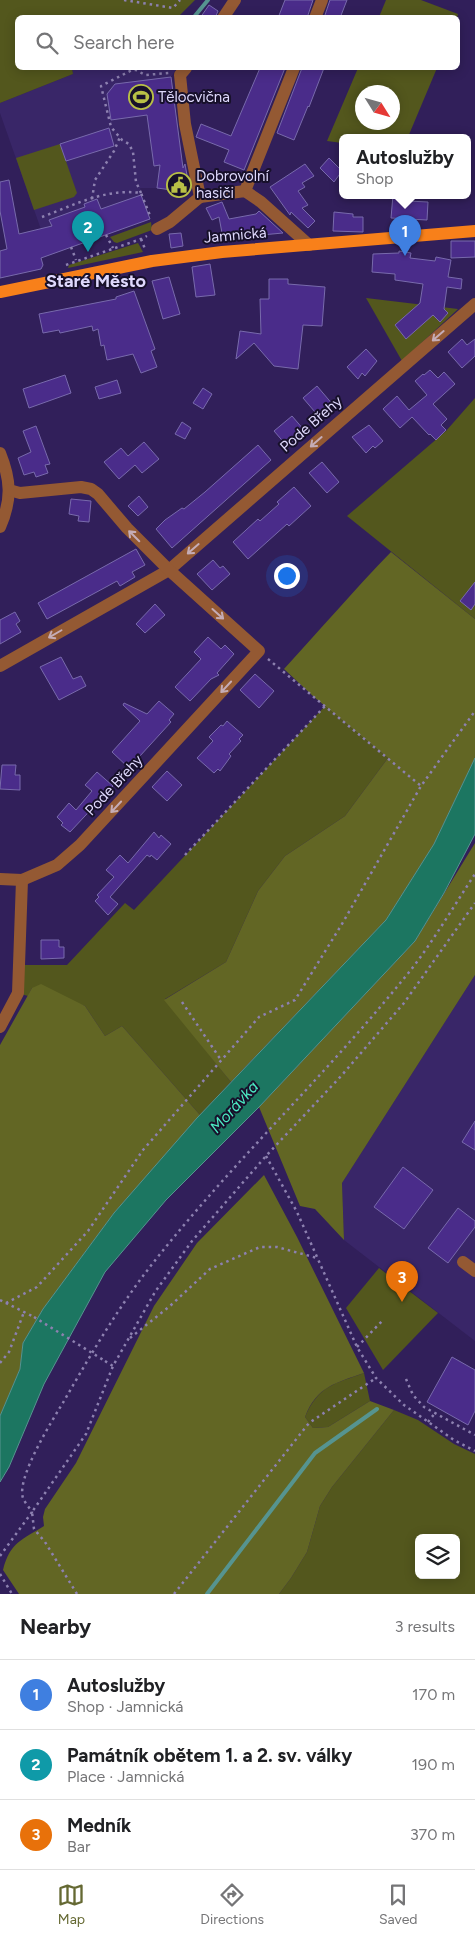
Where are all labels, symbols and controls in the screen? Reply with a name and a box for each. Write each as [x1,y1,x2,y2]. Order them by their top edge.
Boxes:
search box [15,15,460,70]
icon: search [33,29,61,57]
text: Search here [73,31,175,54]
sports icon: Tělocvična [128,84,154,110]
north arrow [355,85,400,130]
place label: Tělocvična [158,88,230,106]
popup [339,134,471,199]
text: Autoslužby [356,146,454,169]
place label: Dobrovolní hasiči [196,167,270,202]
text: Shop [356,169,393,188]
public building icon: Dobrovolní hasiči [166,172,192,198]
pin: 2 [72,211,104,252]
pin: 1 [389,215,421,256]
street label: Jamnická [203,223,267,247]
district label: Staré Město [46,270,146,292]
one-way arrow [432,330,445,341]
street label: Pode Břehy [276,392,346,456]
one-way arrow [309,436,322,448]
one-way arrow [128,529,140,542]
one-way arrow [187,543,200,554]
your location [274,563,300,589]
one-way arrow [212,608,225,620]
one-way arrow [49,630,63,640]
one-way arrow [220,681,232,694]
street label: Pode Břehy [81,751,147,819]
one-way arrow [110,800,122,813]
water label: Morávka [206,1077,262,1137]
pin: 3 [386,1261,418,1302]
map controls [415,1534,460,1579]
button: layers [415,1534,460,1579]
text: Nearby [20,1614,91,1639]
text: 3 results [395,1617,455,1636]
text: Autoslužby [67,1674,165,1697]
text: 1 [33,1685,39,1704]
text: 170 m [412,1685,455,1704]
text: Shop · Jamnická [67,1697,184,1716]
text: Památník obětem 1. a 2. sv. války [67,1744,352,1767]
text: 2 [31,1755,41,1774]
text: 190 m [412,1755,455,1774]
text: Place · Jamnická [67,1767,184,1786]
text: Medník [67,1814,131,1837]
text: 3 [32,1825,40,1844]
text: 370 m [410,1825,455,1844]
text: Bar [67,1837,90,1856]
tab: Map [57,1881,85,1928]
tab: Directions [200,1881,264,1928]
tab: Saved [379,1881,418,1928]

